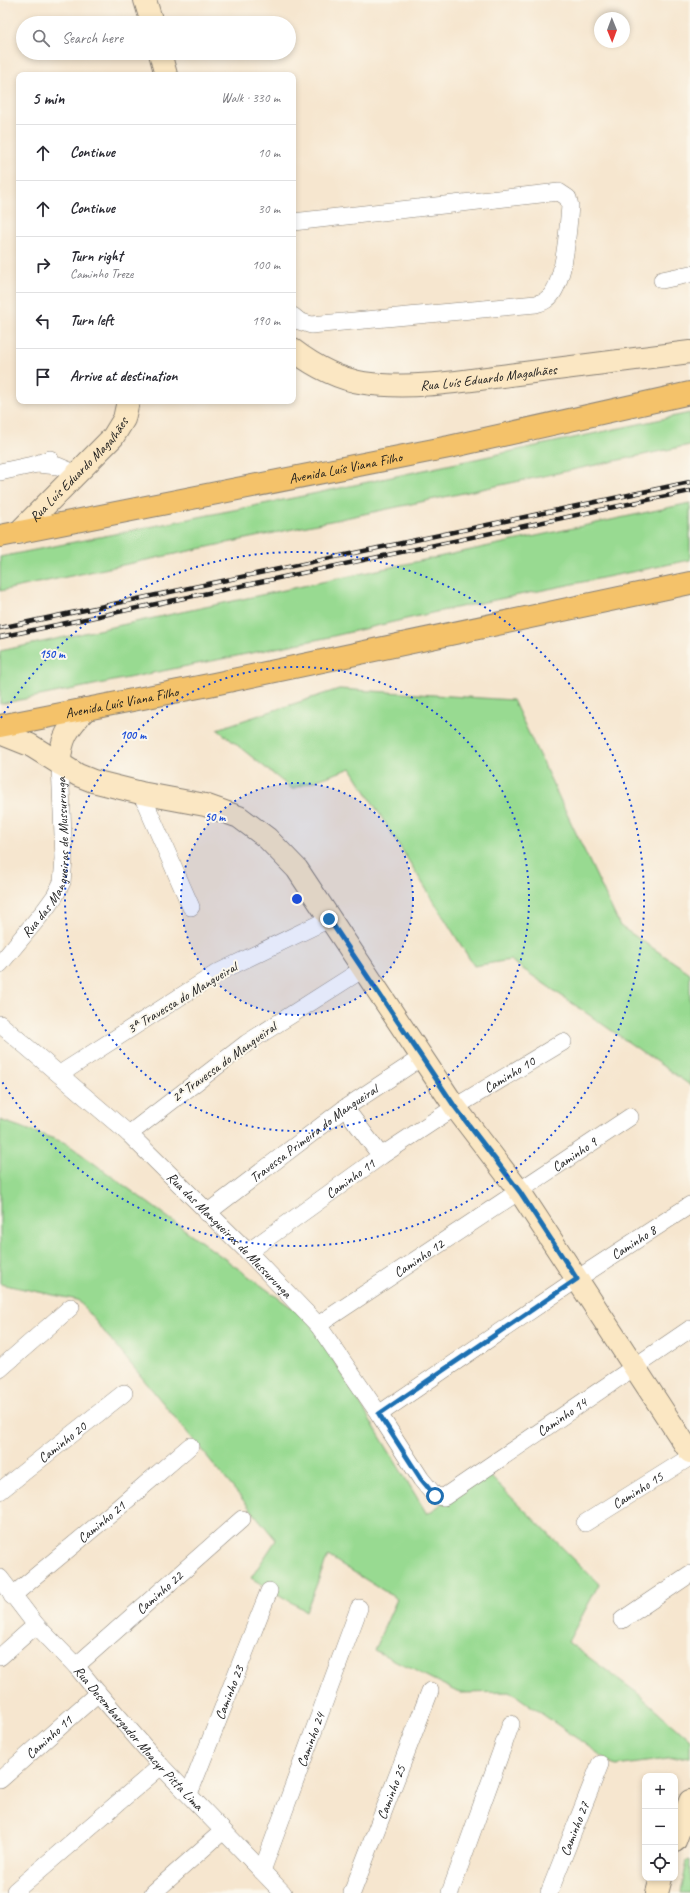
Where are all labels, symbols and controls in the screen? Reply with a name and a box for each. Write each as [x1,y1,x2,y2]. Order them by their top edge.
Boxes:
north arrow [594,12,630,48]
search box [16,16,296,60]
icon: search [30,27,52,49]
text: Search here [62,29,123,48]
text: 5 min [32,88,64,109]
text: Walk · 330 m [221,90,280,106]
icon: ahead [32,142,54,164]
text: Continue [70,143,115,162]
text: 10 m [258,145,280,161]
icon: ahead [32,198,54,220]
text: Continue [70,199,115,218]
text: 30 m [258,201,280,217]
text: Turn right [70,247,123,266]
icon: right [32,254,54,276]
text: 100 m [252,257,280,273]
text: Caminho Treze [70,266,133,282]
icon: left [32,310,54,332]
text: Turn left [70,311,113,330]
text: 190 m [252,313,280,329]
street label: Rua Luís Eduardo Magalhães [420,360,559,394]
icon: arrive [32,366,54,388]
text: Arrive at destination [70,367,177,386]
street label: Rua Luís Eduardo Magalhães [26,413,132,525]
street label: Avenida Luís Viana Filho [287,448,405,487]
text: 150 m [39,646,66,662]
street label: Avenida Luís Viana Filho [64,682,182,722]
text: 100 m [120,727,147,743]
street label: Rua das Mangueiras de Mussurunga [18,776,73,940]
text: 50 m [205,809,226,825]
centre of rings [290,892,304,906]
route end [320,910,338,928]
street label: 3ª Travessa do Mangueiral [124,957,242,1038]
street label: 2ª Travessa do Mangueiral [168,1017,282,1106]
street label: Caminho 10 [480,1052,539,1096]
street label: Travessa Primeira do Mangueiral [246,1079,383,1186]
street label: Caminho 9 [549,1132,601,1175]
street label: Caminho 11 [322,1154,379,1202]
street label: Rua das Mangueiras de Mussurunga [164,1168,296,1302]
street label: Caminho 8 [608,1220,661,1263]
street label: Caminho 12 [390,1234,448,1281]
street label: Caminho 14 [533,1393,591,1440]
street label: Caminho 20 [34,1417,91,1466]
street label: Caminho 15 [609,1467,667,1512]
route start [426,1487,444,1505]
street label: Caminho 21 [74,1497,129,1547]
street label: Caminho 22 [132,1566,187,1618]
street label: Caminho 23 [211,1661,248,1722]
street label: Rua Desembargador Moacyr Pitta Lima [71,1662,208,1814]
street label: Caminho 24 [293,1708,329,1769]
street label: Caminho 11 [22,1711,76,1762]
street label: Caminho 25 [373,1762,409,1822]
map controls [642,1773,678,1881]
button: + [642,1773,678,1809]
street label: Caminho 27 [556,1799,593,1858]
button: − [642,1809,678,1845]
button: locate [642,1845,678,1881]

